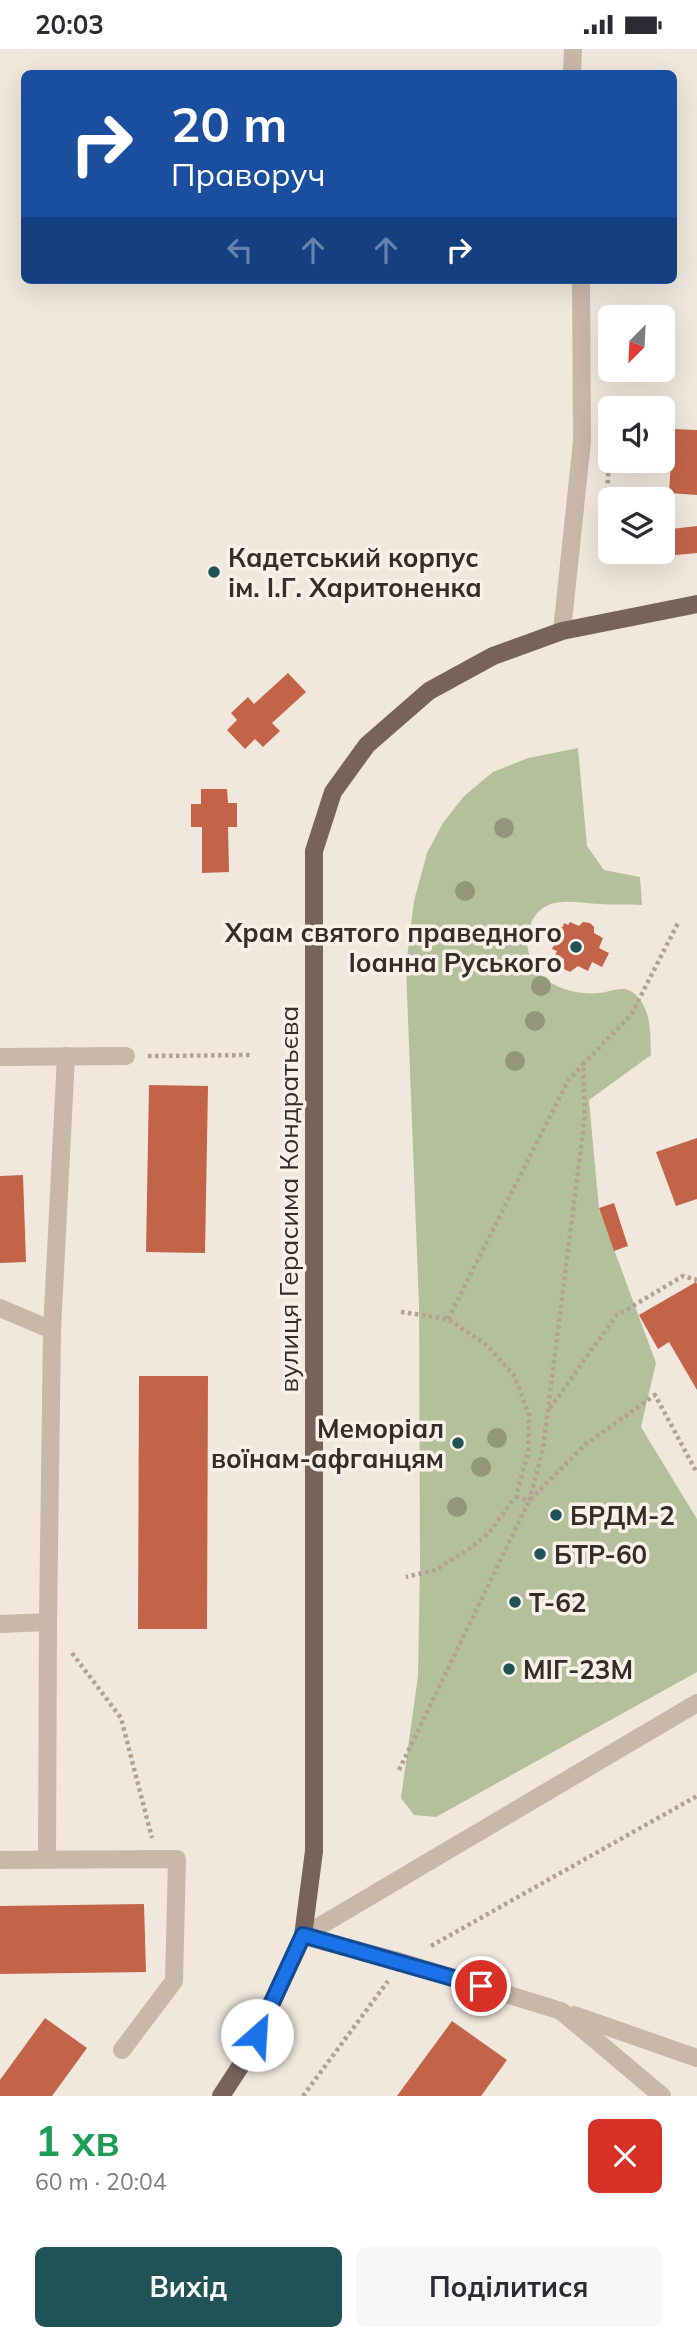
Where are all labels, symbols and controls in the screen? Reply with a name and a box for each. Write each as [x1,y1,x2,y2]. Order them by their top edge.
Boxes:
text: 20:03 [35,8,104,41]
text: 20 m [171,93,287,154]
icon: right [56,98,147,189]
text: Праворуч [171,154,326,194]
icon: left [221,231,259,269]
icon: ahead [294,231,332,269]
icon: ahead [367,231,405,269]
icon: right [440,231,478,269]
north arrow [598,305,676,381]
map controls [598,305,675,564]
button: sound [598,396,675,473]
button: layers [598,487,675,564]
place label: Кадетський корпус ім. І.Г. Харитоненка [228,541,482,604]
marker: Кадетський корпус ім. І.Г. Харитоненка [206,564,222,580]
place label: Храм святого праведного Іоанна Руського [224,916,562,979]
marker: Храм святого праведного Іоанна Руського [568,939,584,955]
street label: вулиця Герасима Кондратьєва [272,1006,305,1392]
place label: Меморіал воїнам-афганцям [211,1412,444,1475]
marker: Меморіал воїнам-афганцям [450,1435,466,1451]
place label: БРДМ-2 [570,1499,675,1532]
marker: БРДМ-2 [548,1507,564,1523]
place label: БТР-60 [554,1538,647,1571]
marker: БТР-60 [532,1546,548,1562]
place label: Т-62 [529,1586,586,1619]
marker: Т-62 [507,1594,523,1610]
place label: МІГ-23М [523,1653,633,1686]
marker: МІГ-23М [501,1661,517,1677]
pin [451,1956,511,2016]
icon: arrive [462,1967,500,2005]
position arrow [220,1998,294,2072]
text: 1 хв [35,2114,120,2167]
button: close [588,2119,662,2193]
text: 60 m · 20:04 [35,2167,167,2196]
button: Вихід [35,2247,342,2327]
button: Поділитися [356,2247,662,2327]

